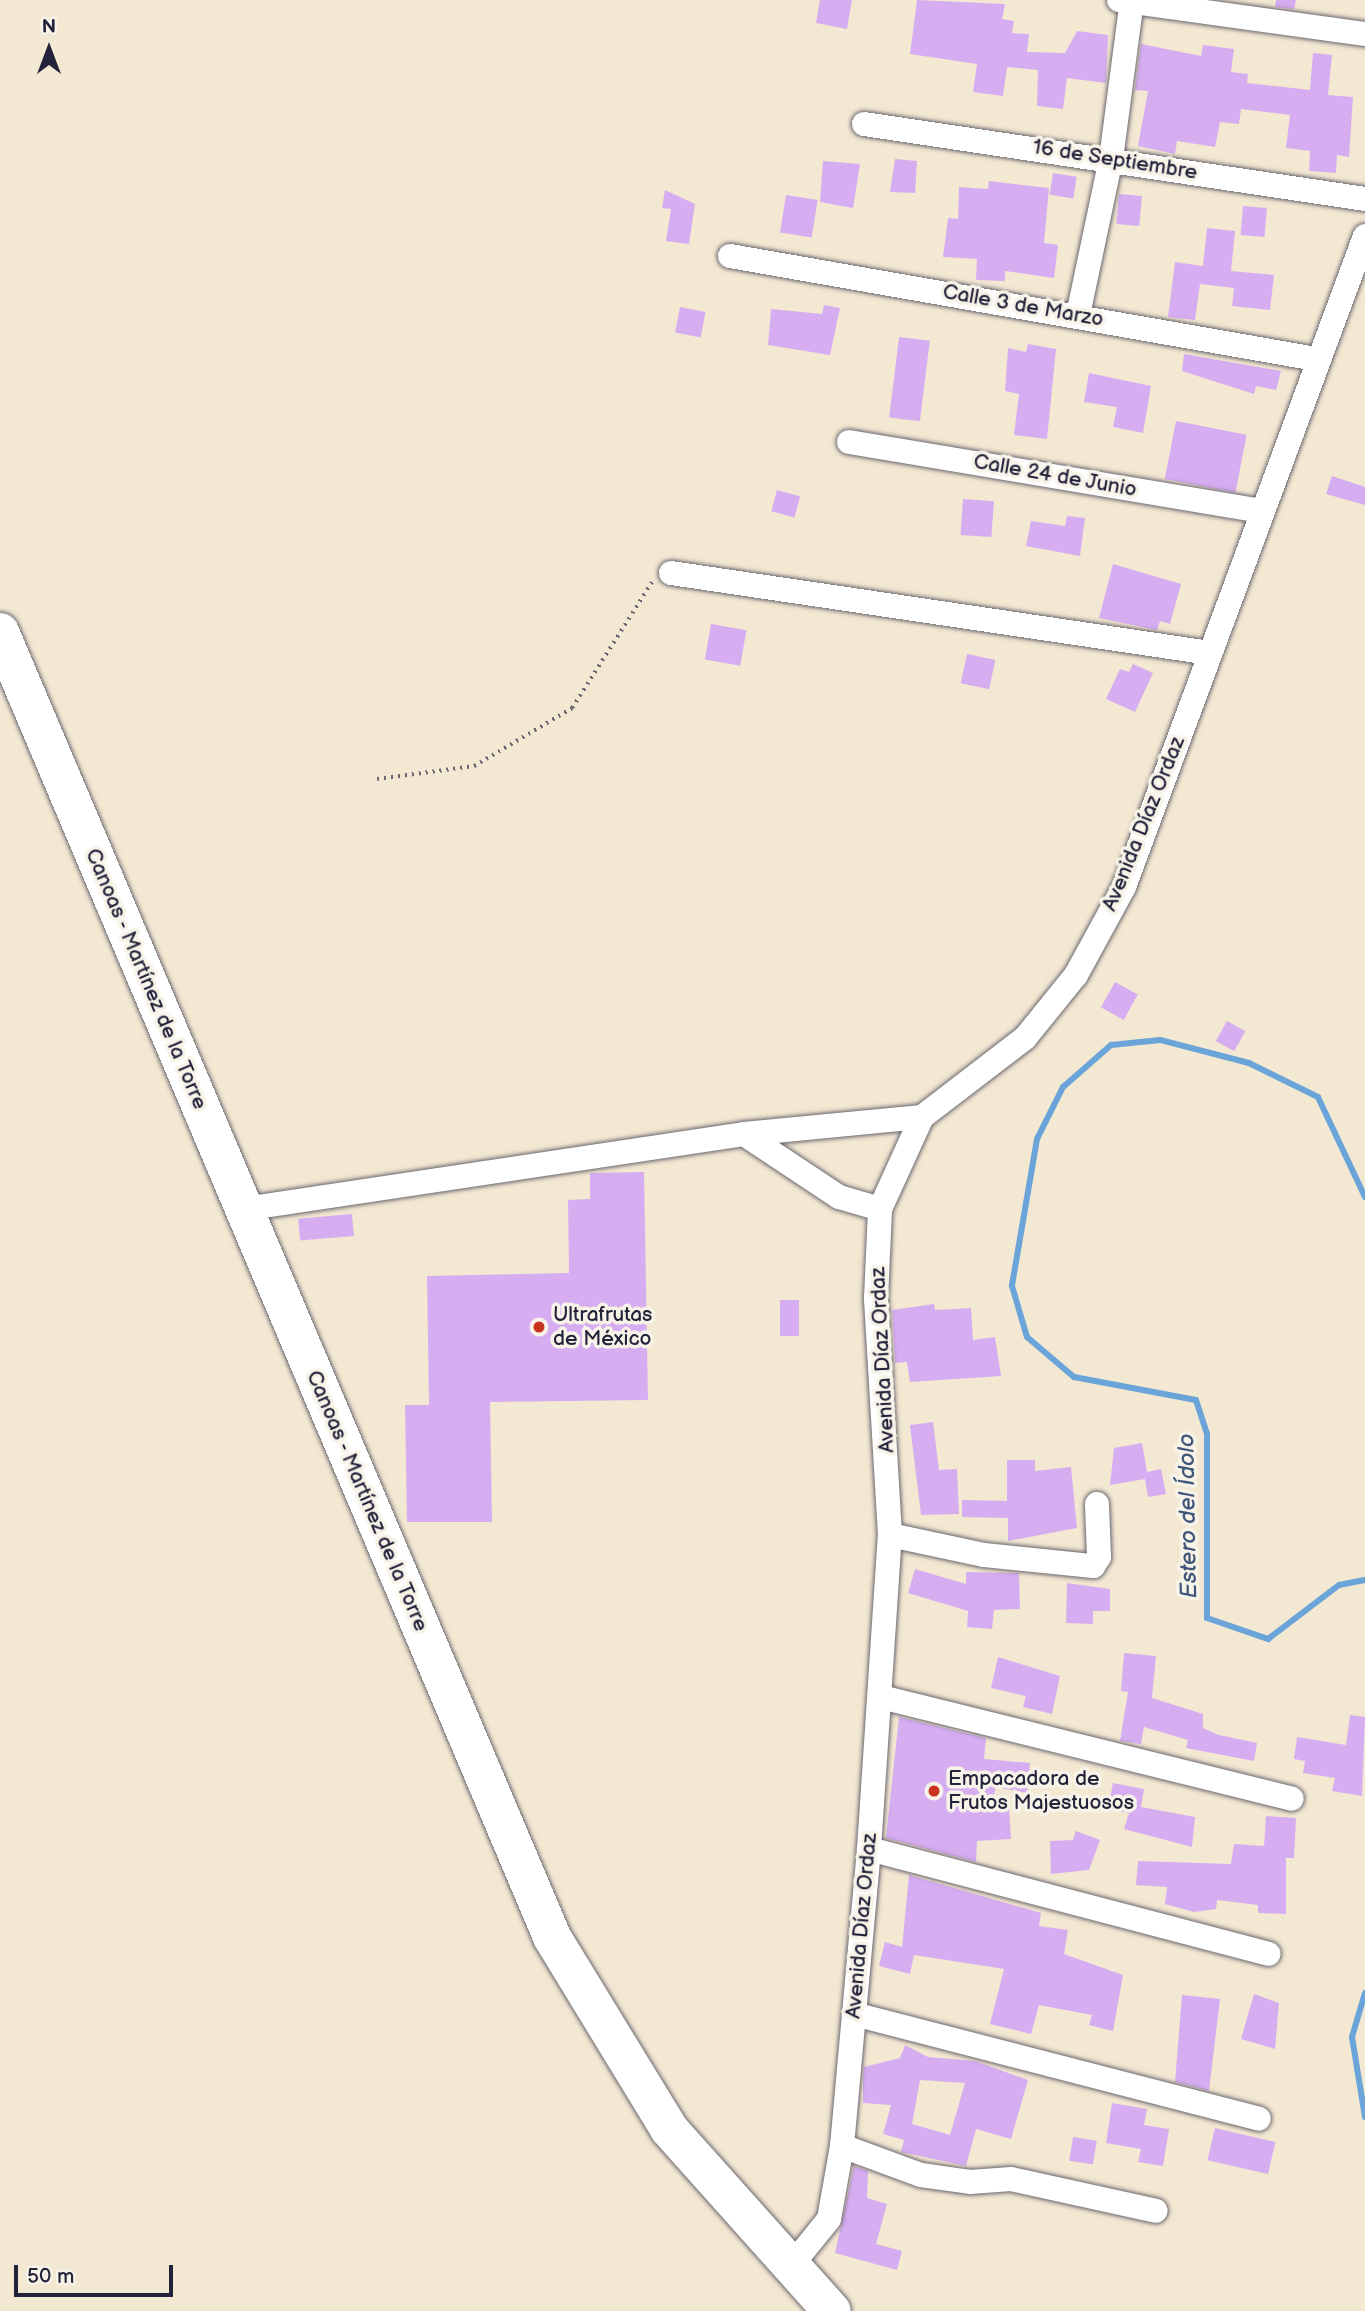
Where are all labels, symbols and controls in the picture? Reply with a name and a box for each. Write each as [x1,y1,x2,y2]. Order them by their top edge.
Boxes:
north arrow [14,14,84,84]
text: N [42,16,56,39]
street label: 16 de Septiembre [1031,135,1199,185]
street label: Calle 3 de Marzo [941,279,1105,333]
street label: Calle 24 de Junio [971,449,1139,503]
street label: Avenida Díaz Ordaz [1097,733,1191,915]
street label: Canoas - Martínez de la Torre [79,844,213,1114]
street label: Avenida Díaz Ordaz [866,1267,900,1453]
place label: Ultrafrutas de México [553,1302,652,1352]
marker: Ultrafrutas de México [531,1319,547,1335]
street label: Canoas - Martínez de la Torre [300,1366,434,1636]
water label: Estero del Ídolo [1173,1434,1203,1598]
place label: Empacadora de Frutos Majestuosos [948,1766,1134,1816]
marker: Empacadora de Frutos Majestuosos [926,1783,942,1799]
street label: Avenida Díaz Ordaz [841,1832,883,2020]
scale bar [18,2252,177,2296]
text: 50 m [27,2264,74,2289]

